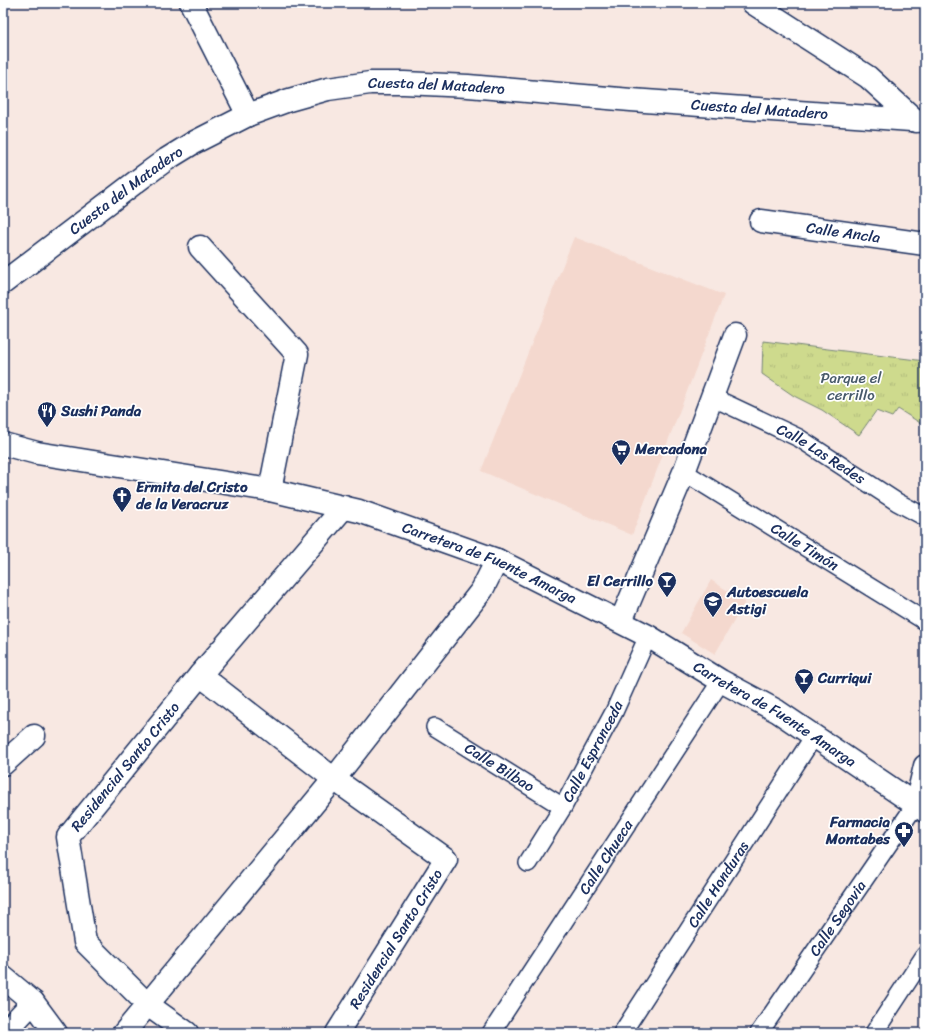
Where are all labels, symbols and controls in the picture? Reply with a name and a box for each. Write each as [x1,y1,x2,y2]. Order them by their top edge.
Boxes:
street label: Cuesta del Matadero [368,70,506,102]
street label: Cuesta del Matadero [690,91,829,127]
street label: Cuesta del Matadero [63,139,189,242]
street label: Calle Ancla [805,214,882,251]
park label: Parque el cerrillo [820,365,882,408]
place label: Sushi Panda [60,398,142,424]
restaurant icon: Sushi Panda [36,400,58,428]
street label: Calle Las Redes [772,416,871,491]
place label: Mercadona [634,436,708,462]
supermarket icon: Mercadona [610,438,632,466]
place label: Ermita del Cristo de la Veracruz [136,474,248,517]
church icon: Ermita del Cristo de la Veracruz [111,485,133,513]
street label: Carretera de Fuente Amarga [399,514,582,611]
street label: Calle Timón [765,516,844,578]
place label: El Cerrillo [587,568,654,594]
bar icon: El Cerrillo [656,570,678,598]
place label: Autoescuela Astigi [726,579,809,622]
school or university icon: Autoescuela Astigi [702,590,724,618]
street label: Carretera de Fuente Amarga [688,654,862,774]
place label: Curriqui [817,665,872,691]
bar icon: Curriqui [793,667,815,695]
street label: Residencial Santo Cristo [64,696,187,838]
street label: Calle Espronceda [555,696,631,807]
street label: Calle Bilbao [459,735,540,799]
place label: Farmacia Montabes [825,809,891,852]
street label: Calle Chueca [572,814,640,900]
pharmacy icon: Farmacia Montabes [893,820,915,848]
street label: Calle Honduras [680,835,756,933]
street label: Residencial Santo Cristo [342,863,450,1014]
street label: Calle Segovia [802,874,873,962]

